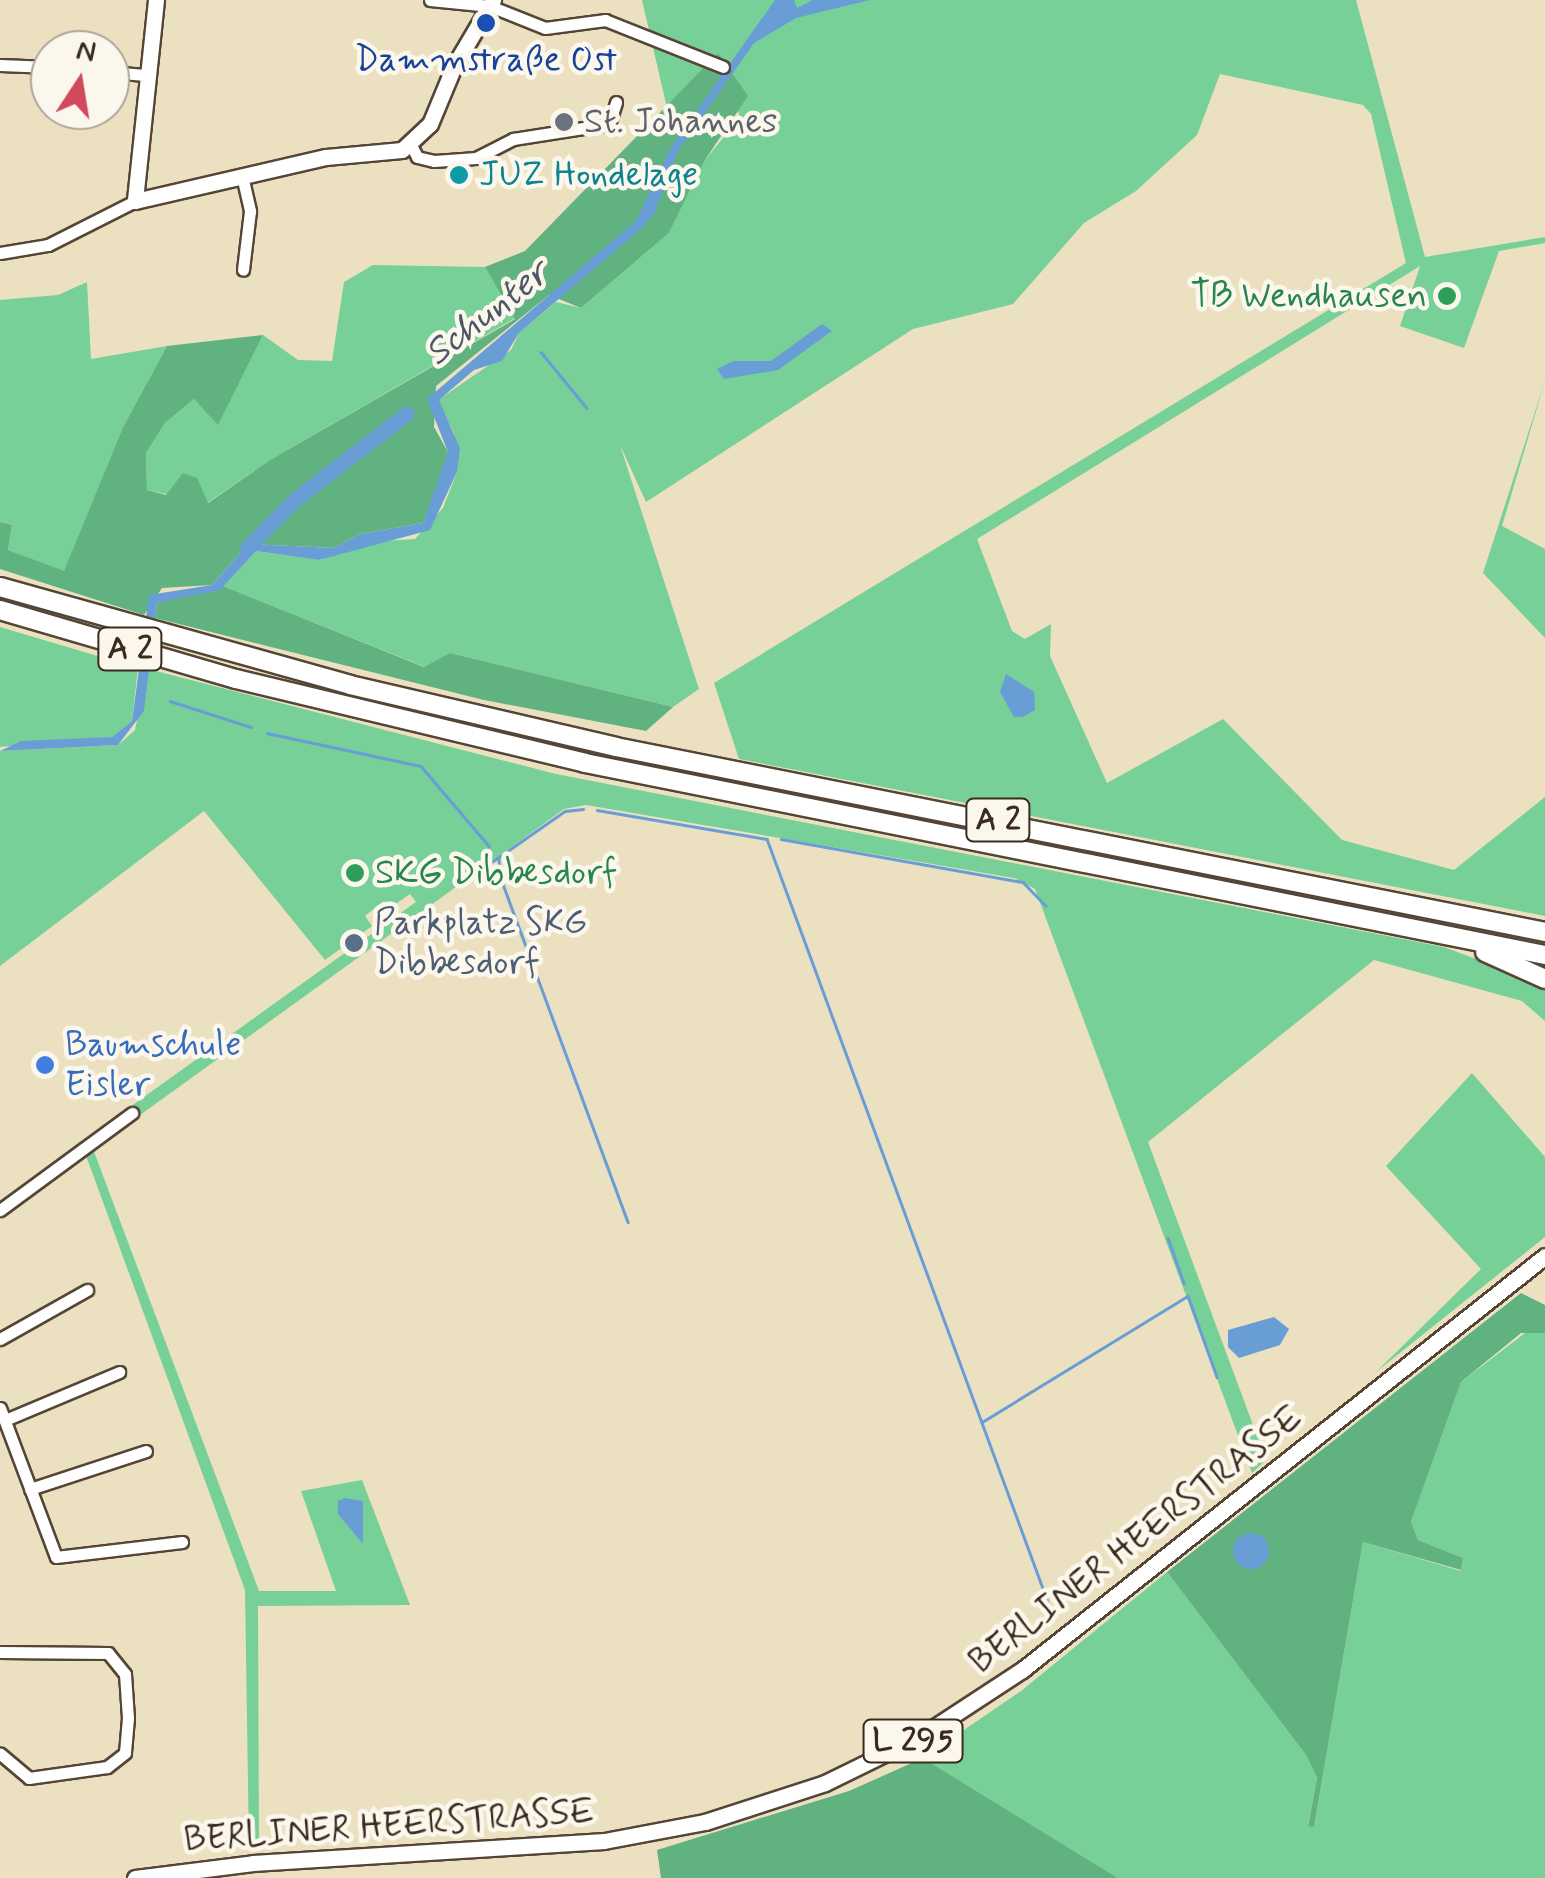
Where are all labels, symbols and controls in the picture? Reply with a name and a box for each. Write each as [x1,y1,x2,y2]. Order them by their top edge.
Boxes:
marker: Dammstraße Ost [475,12,497,34]
north arrow [30,30,130,130]
text: N [73,32,99,72]
place label: Dammstraße Ost [354,39,618,81]
place label: St. Johannes [584,101,777,143]
marker: St. Johannes [553,111,575,133]
place label: JUZ Hondelage [479,154,708,196]
marker: JUZ Hondelage [448,164,470,186]
water label: Schunter [416,252,558,376]
place label: TB Wendhausen [1176,275,1427,317]
marker: TB Wendhausen [1436,285,1458,307]
road number: A 2 [95,622,165,676]
road number: A 2 [963,793,1033,847]
place label: SKG Dibbesdorf [375,852,617,894]
marker: SKG Dibbesdorf [344,862,366,884]
place label: Parkplatz SKG Dibbesdorf [374,902,593,984]
marker: Parkplatz SKG Dibbesdorf [343,932,365,954]
place label: Baumschule Eisler [65,1024,241,1106]
marker: Baumschule Eisler [34,1054,56,1076]
street label: BERLINER HEERSTRASSE [962,1398,1310,1682]
road number: L 295 [860,1714,966,1768]
street label: BERLINER HEERSTRASSE [184,1791,594,1861]

